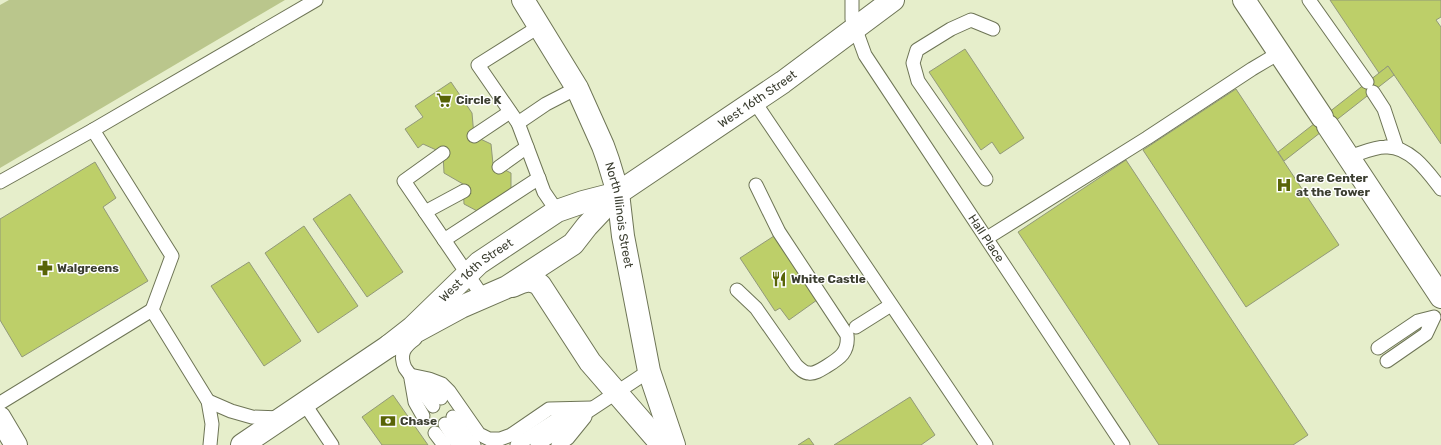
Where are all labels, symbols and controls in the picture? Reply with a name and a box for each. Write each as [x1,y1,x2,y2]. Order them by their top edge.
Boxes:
street label: West 16th Street [715,67,800,131]
supermarket icon: Circle K [435,91,453,109]
place label: Circle K [456,93,501,107]
street label: North Illinois Street [602,160,636,269]
place label: Care Center at the Tower [1296,171,1370,199]
hospital icon: Care Center at the Tower [1275,176,1293,194]
street label: Hall Place [965,212,1007,265]
street label: West 16th Street [436,235,516,305]
pharmacy icon: Walgreens [36,259,54,277]
place label: Walgreens [57,261,119,275]
restaurant icon: White Castle [770,270,788,288]
place label: White Castle [791,272,866,286]
bank icon: Chase [379,412,397,430]
place label: Chase [400,414,437,428]

